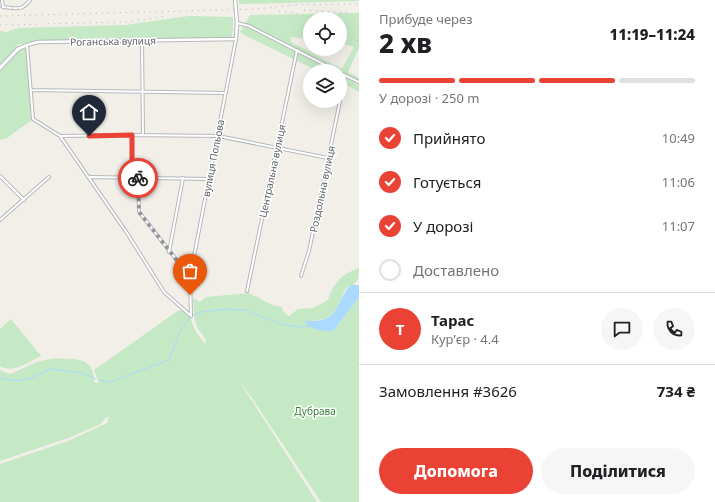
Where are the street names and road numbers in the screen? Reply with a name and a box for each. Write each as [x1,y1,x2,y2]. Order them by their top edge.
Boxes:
street label: Роганська вулиця [70,33,156,49]
street label: вулиця Польова [199,118,227,198]
street label: Центральна вулиця [255,123,289,219]
street label: Роздольна вулиця [306,144,338,234]

